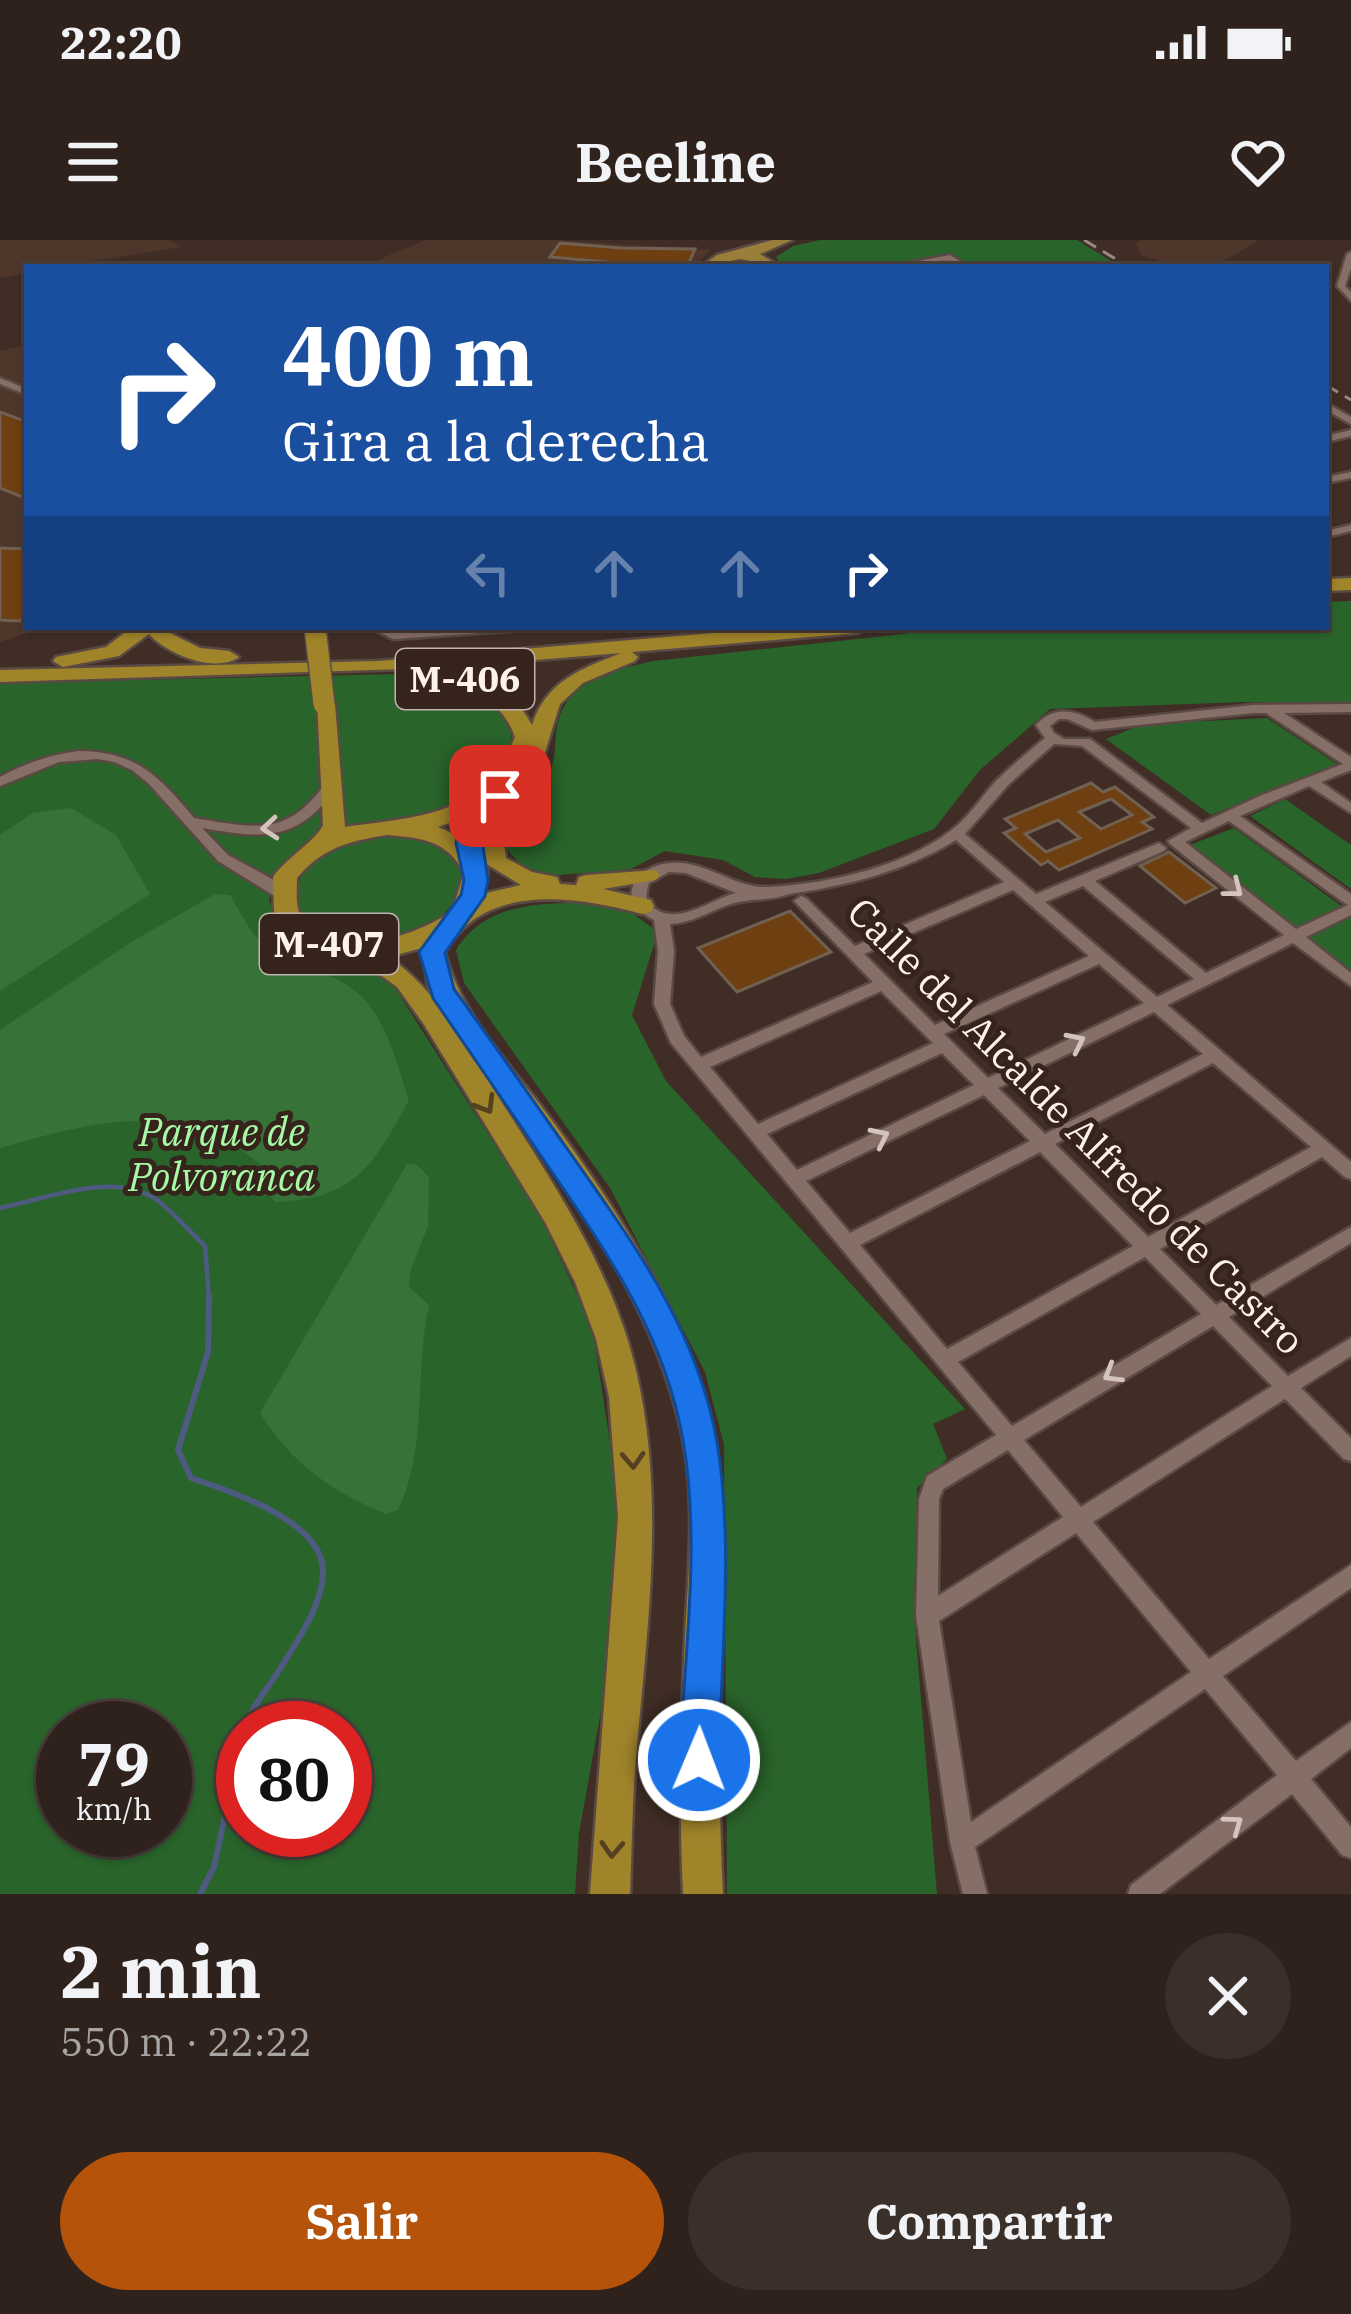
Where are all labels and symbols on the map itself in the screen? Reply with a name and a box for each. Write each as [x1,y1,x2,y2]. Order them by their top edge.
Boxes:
road number: M-406 [396,649,534,709]
pin [449,745,551,847]
one-way arrow [260,815,279,840]
one-way arrow [1220,875,1242,896]
street label: Calle del Alcalde Alfredo de Castro [837,886,1316,1365]
road number: M-407 [260,914,398,974]
one-way arrow [1064,1033,1085,1056]
one-way arrow [472,1091,494,1113]
park label: Parque de Polvoranca [128,1106,315,1202]
one-way arrow [868,1128,889,1152]
one-way arrow [1103,1360,1125,1383]
one-way arrow [620,1451,646,1470]
position arrow [636,1697,762,1823]
speed limit sign: 80 [216,1701,372,1857]
one-way arrow [1221,1817,1242,1839]
one-way arrow [599,1840,625,1859]

